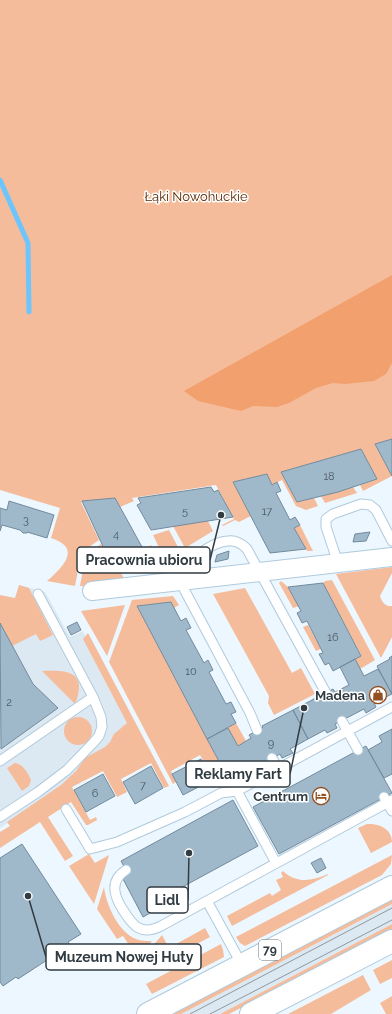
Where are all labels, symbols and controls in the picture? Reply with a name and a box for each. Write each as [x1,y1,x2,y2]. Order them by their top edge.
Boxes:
park label: Łąki Nowohuckie [144,189,248,204]
house number: 18 [323,470,335,483]
house number: 5 [182,505,188,518]
house number: 17 [262,505,272,518]
house number: 3 [23,514,29,527]
house number: 4 [113,528,119,541]
callout: Pracownia ubioru [77,547,210,573]
text: Pracownia ubioru [85,552,203,568]
house number: 16 [327,631,339,644]
house number: 10 [185,665,197,678]
shop icon: Madena [368,685,388,705]
place label: Madena [315,688,366,703]
house number: 2 [6,696,12,709]
house number: 9 [268,737,274,750]
callout: Reklamy Fart [186,761,290,787]
text: Reklamy Fart [194,766,282,782]
house number: 7 [140,779,146,792]
hotel icon: Centrum [311,786,331,806]
house number: 6 [92,787,99,800]
place label: Centrum [253,789,308,804]
callout: Lidl [147,887,188,913]
text: Lidl [154,892,180,908]
road number: 79 [259,940,281,960]
callout: Muzeum Nowej Huty [46,944,201,970]
text: Muzeum Nowej Huty [55,949,194,965]

